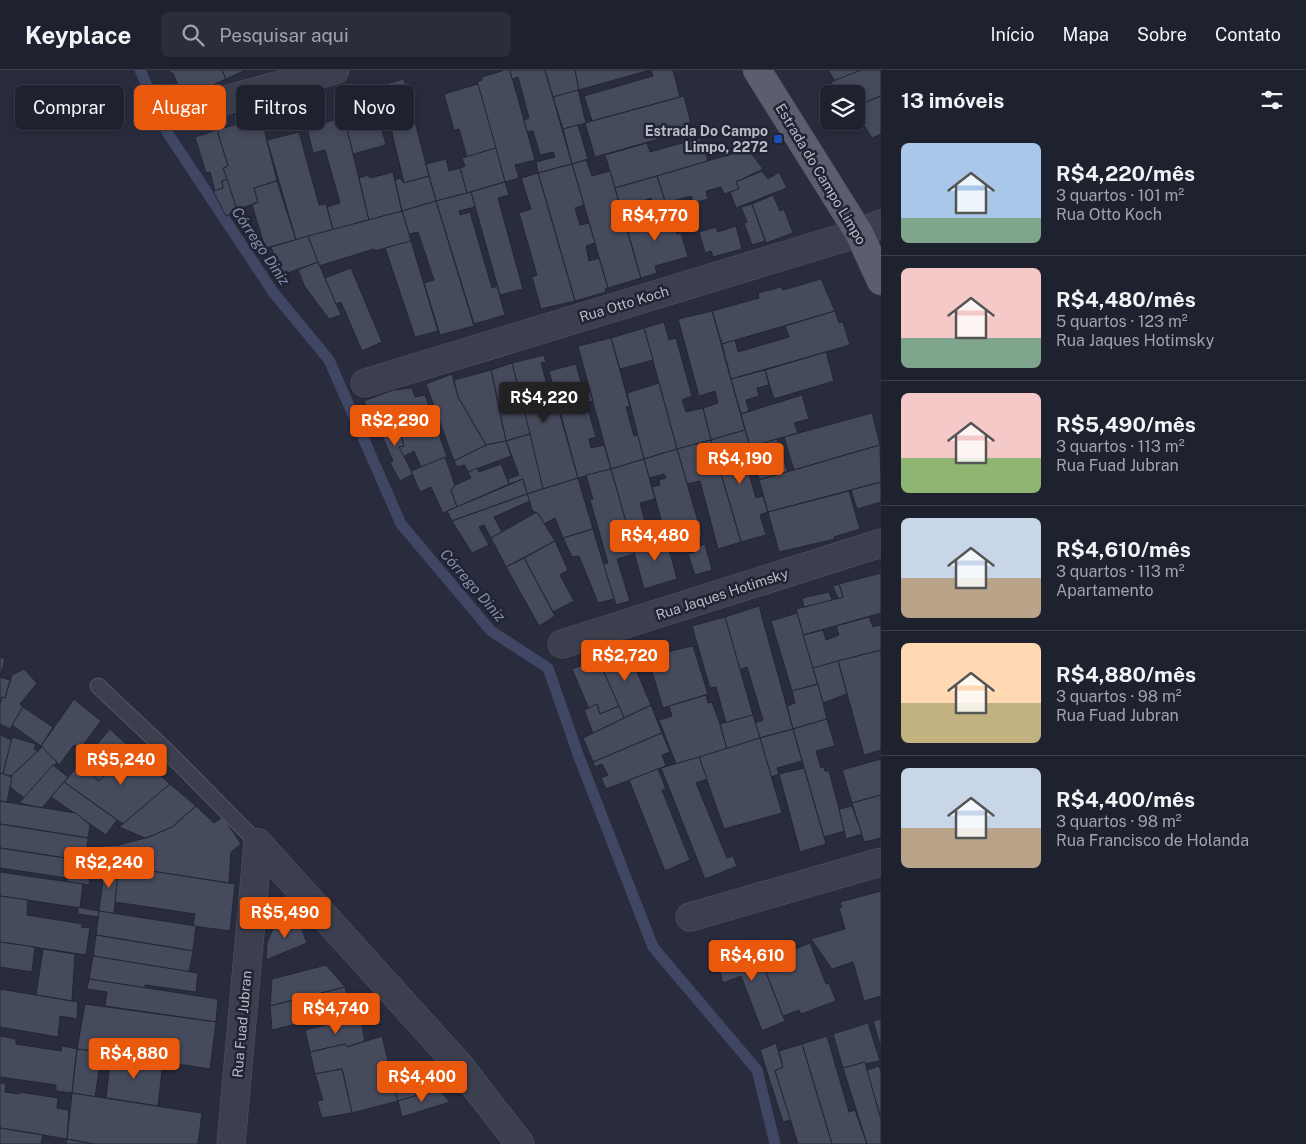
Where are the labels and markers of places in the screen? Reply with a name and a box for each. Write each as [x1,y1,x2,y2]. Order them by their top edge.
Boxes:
place label: Estrada Do Campo Limpo, 2272 [645,123,768,155]
marker: Estrada Do Campo Limpo, 2272 [772,133,784,145]
pin: R$4,770 [609,200,701,242]
pin: R$4,220 [498,382,590,424]
pin: R$2,290 [349,404,441,447]
pin: R$4,190 [694,442,786,485]
pin: R$4,480 [609,520,701,562]
pin: R$2,720 [579,640,671,682]
pin: R$5,240 [75,744,167,786]
pin: R$2,240 [63,846,155,889]
pin: R$5,490 [239,896,331,939]
pin: R$4,610 [706,940,798,982]
pin: R$4,740 [290,992,382,1035]
pin: R$4,880 [88,1038,180,1080]
pin: R$4,400 [376,1060,468,1103]

